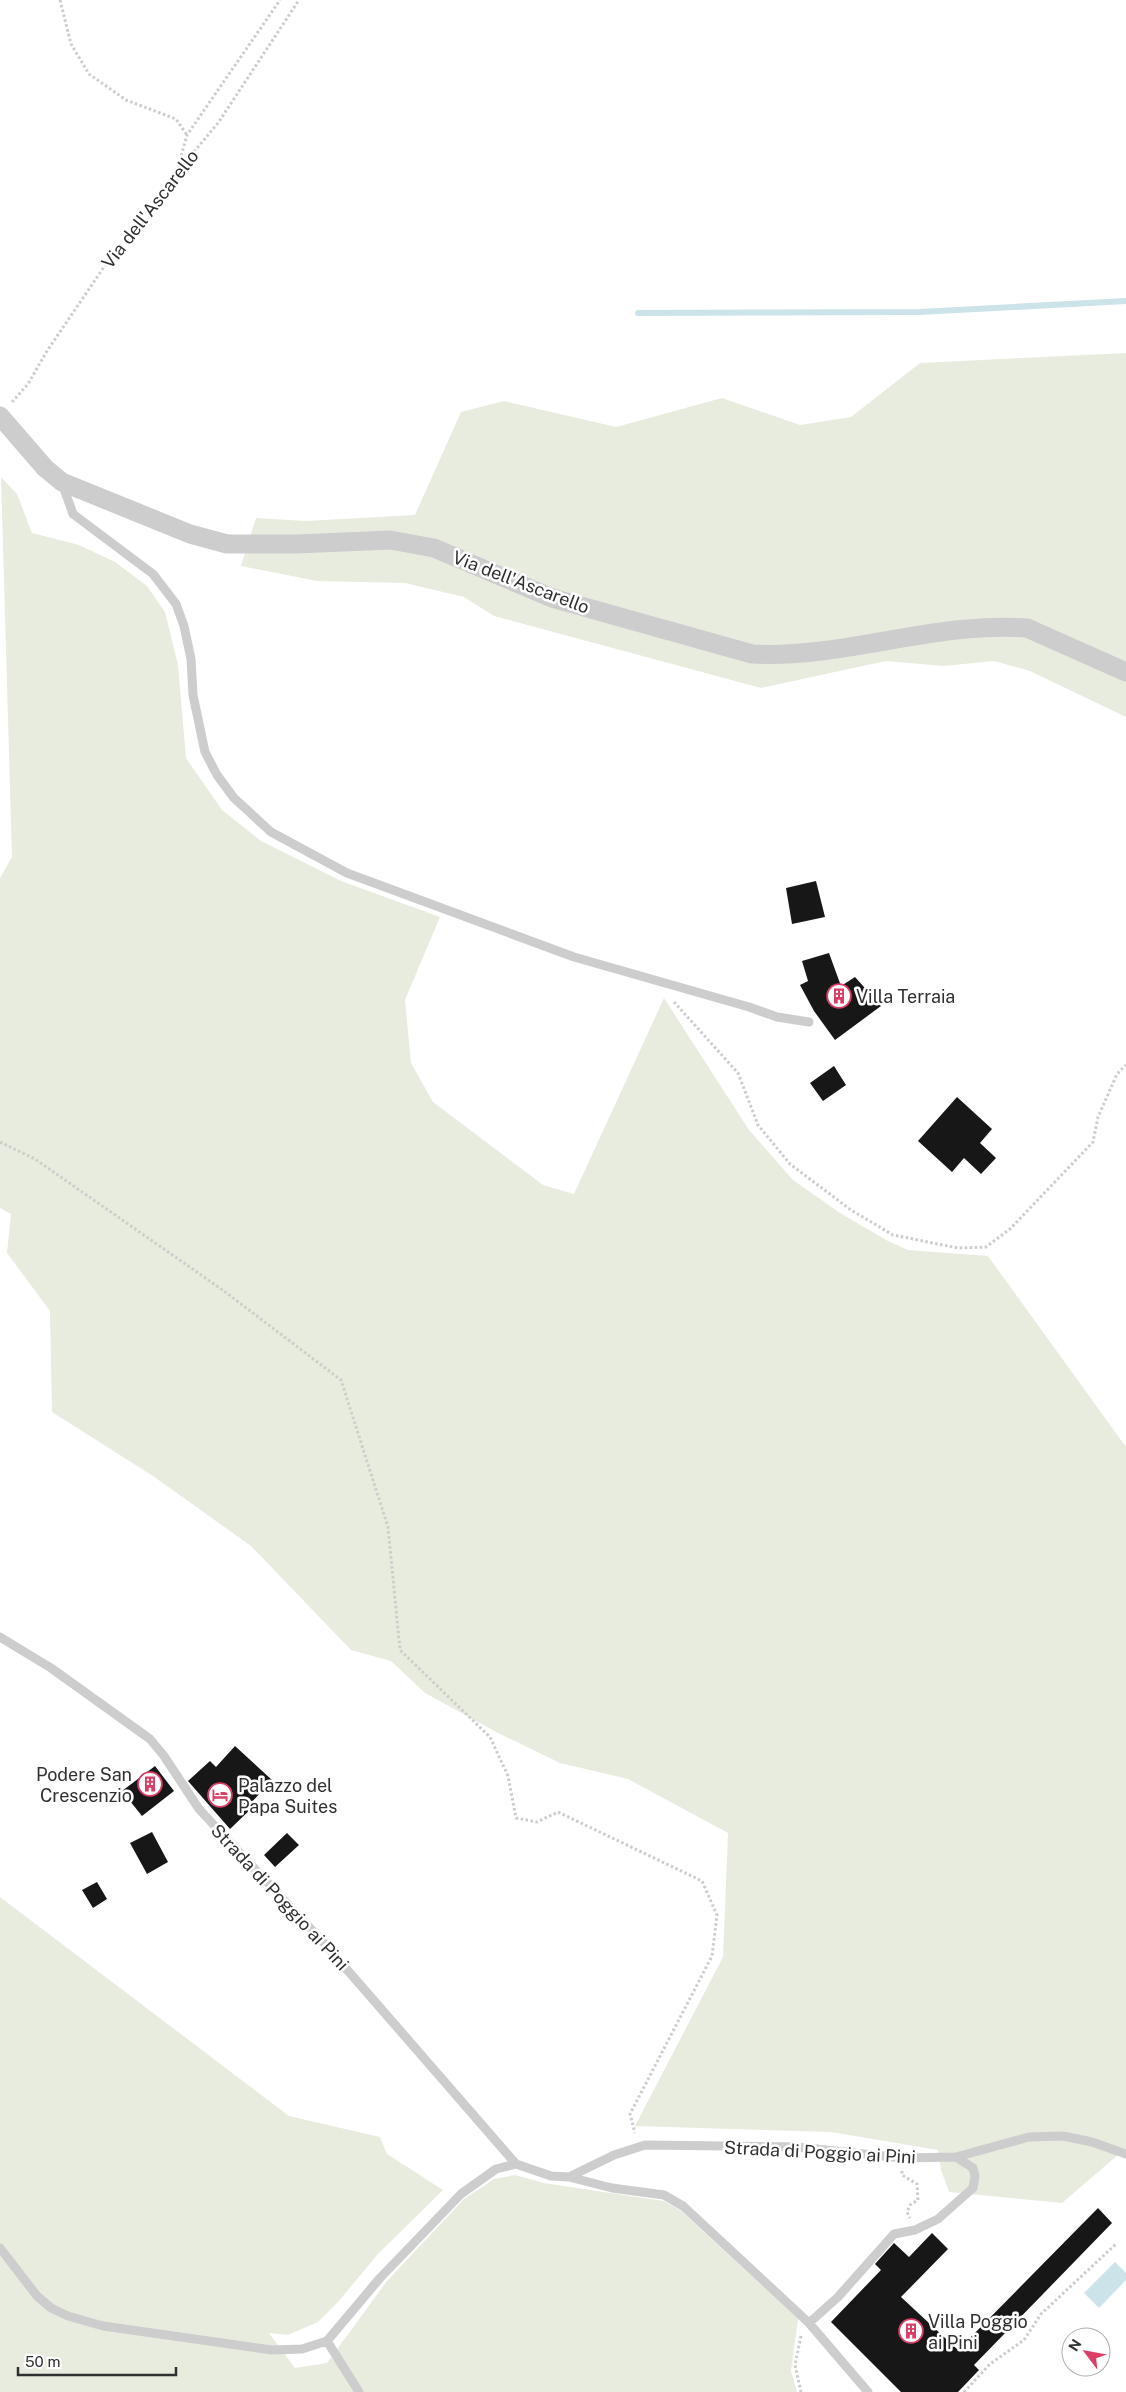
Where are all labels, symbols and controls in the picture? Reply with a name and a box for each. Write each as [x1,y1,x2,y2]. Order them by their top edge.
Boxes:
street label: Via dell'Ascarello [97,146,203,272]
street label: Via dell'Ascarello [450,546,592,618]
building icon: Villa Terraia [826,983,852,1009]
place label: Villa Terraia [856,986,955,1007]
place label: Podere San Crescenzio [36,1764,132,1806]
building icon: Podere San Crescenzio [137,1771,163,1797]
place label: Palazzo del Papa Suites [238,1775,337,1817]
hotel icon: Palazzo del Papa Suites [207,1782,233,1808]
street label: Strada di Poggio ai Pini [207,1820,353,1974]
street label: Strada di Poggio ai Pini [724,2136,916,2168]
place label: Villa Poggio ai Pini [928,2311,1028,2353]
building icon: Villa Poggio ai Pini [898,2318,924,2344]
north arrow [1061,2327,1111,2377]
text: N [1065,2336,1085,2354]
scale bar [18,2344,175,2376]
text: 50 m [25,2353,60,2370]

